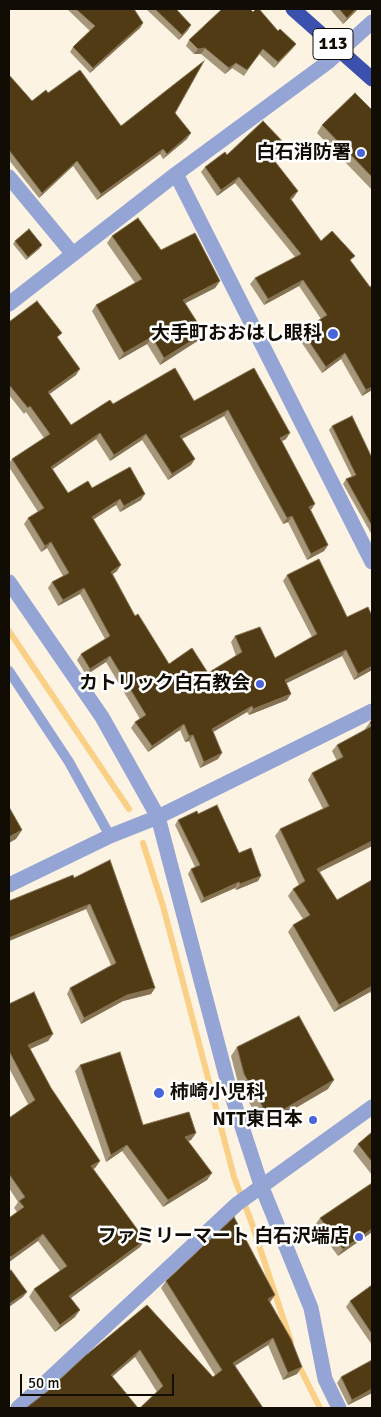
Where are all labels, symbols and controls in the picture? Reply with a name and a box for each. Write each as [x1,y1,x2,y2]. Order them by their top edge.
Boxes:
road number: 113 [313,29,353,60]
place label: 白石消防署 [256,142,351,164]
marker: 白石消防署 [355,147,367,159]
place label: 大手町おおはし眼科 [151,323,322,345]
marker: 大手町おおはし眼科 [326,327,340,341]
place label: カトリック白石教会 [79,673,250,695]
marker: カトリック白石教会 [254,678,266,690]
place label: 柿崎小児科 [170,1082,265,1104]
marker: 柿崎小児科 [152,1086,166,1100]
place label: NTT東日本 [213,1109,303,1131]
marker: NTT東日本 [307,1114,319,1126]
place label: ファミリーマート 白石沢端店 [98,1226,349,1248]
marker: ファミリーマート 白石沢端店 [353,1231,365,1243]
scale bar [22,1364,176,1396]
text: 50 m [28,1374,59,1392]

